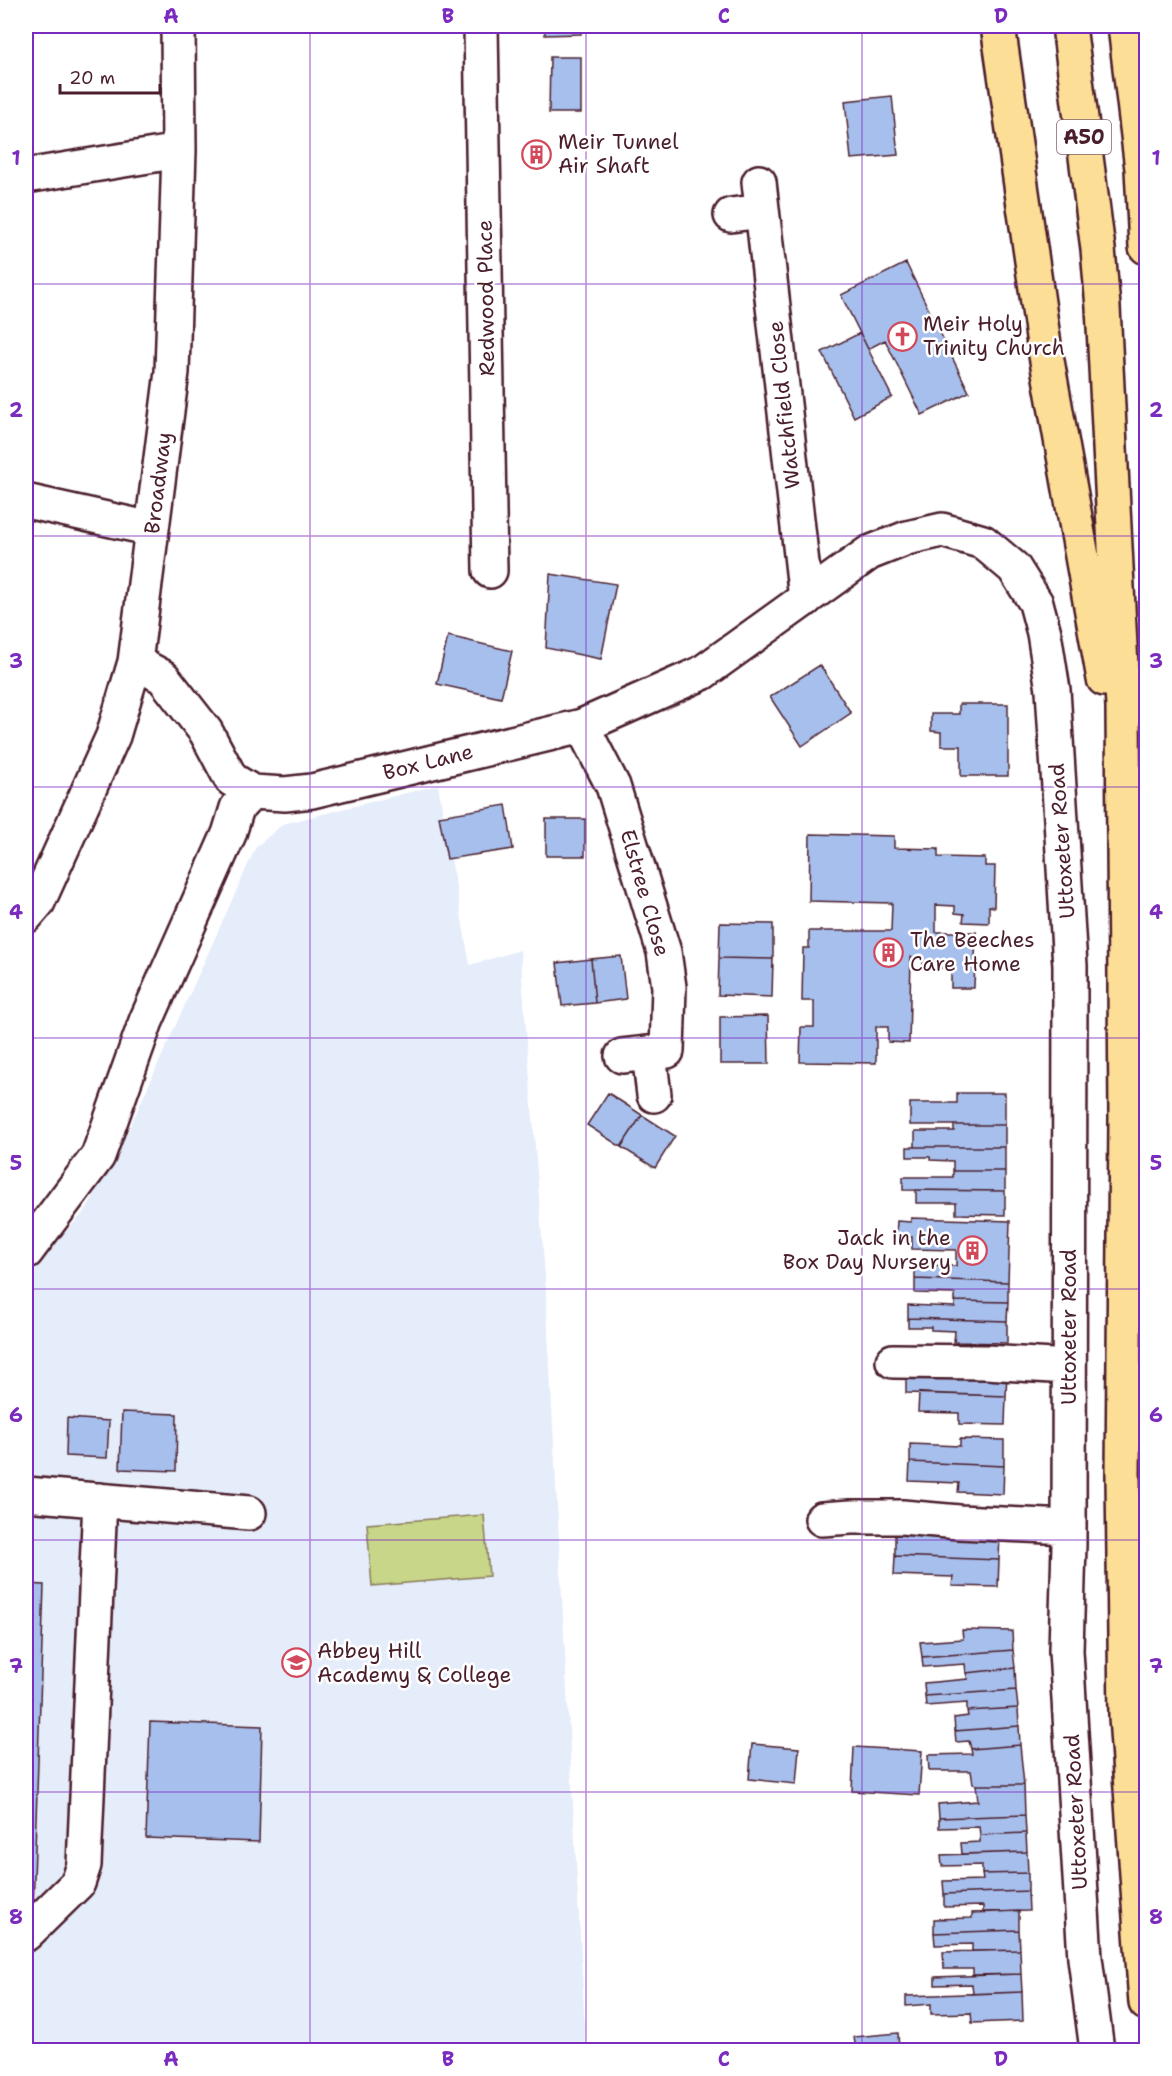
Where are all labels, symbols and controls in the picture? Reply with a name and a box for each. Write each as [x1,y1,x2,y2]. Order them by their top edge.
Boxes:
text: A [163,3,179,29]
text: B [442,3,454,29]
text: C [718,3,730,29]
text: D [994,3,1008,29]
scale bar [60,57,160,95]
text: 20 m [69,66,115,90]
road number: A50 [1057,120,1111,154]
place label: Meir Tunnel Air Shaft [558,128,679,180]
building icon: Meir Tunnel Air Shaft [521,138,553,170]
text: 1 [11,145,21,171]
text: 1 [1151,145,1161,171]
street label: Redwood Place [471,220,501,376]
place label: Meir Holy Trinity Church [923,310,1065,362]
street label: Watchfield Close [761,320,807,490]
church icon: Meir Holy Trinity Church [886,320,918,352]
text: 2 [9,397,23,423]
text: 2 [1149,397,1163,423]
street label: Broadway [138,430,178,536]
text: 3 [9,648,23,674]
text: 3 [1149,648,1163,674]
street label: Box Lane [380,737,476,787]
street label: Uttoxeter Road [1043,762,1081,920]
street label: Elstree Close [614,826,676,960]
text: 4 [9,899,23,925]
text: 4 [1149,899,1163,925]
place label: The Beeches Care Home [910,926,1035,978]
building icon: The Beeches Care Home [873,936,905,968]
text: 5 [10,1150,22,1176]
text: 5 [1150,1150,1162,1176]
place label: Jack in the Box Day Nursery [783,1224,951,1276]
building icon: Jack in the Box Day Nursery [956,1234,988,1266]
street label: Uttoxeter Road [1055,1249,1083,1405]
text: 6 [9,1402,23,1428]
text: 6 [1149,1402,1163,1428]
place label: Abbey Hill Academy & College [317,1637,511,1689]
school or university icon: Abbey Hill Academy & College [280,1647,312,1679]
text: 7 [9,1653,23,1679]
text: 7 [1149,1653,1163,1679]
street label: Uttoxeter Road [1058,1733,1094,1891]
text: 8 [9,1904,23,1930]
text: 8 [1149,1904,1163,1930]
text: A [163,2046,179,2072]
text: B [442,2046,454,2072]
text: C [718,2046,730,2072]
text: D [994,2046,1008,2072]

